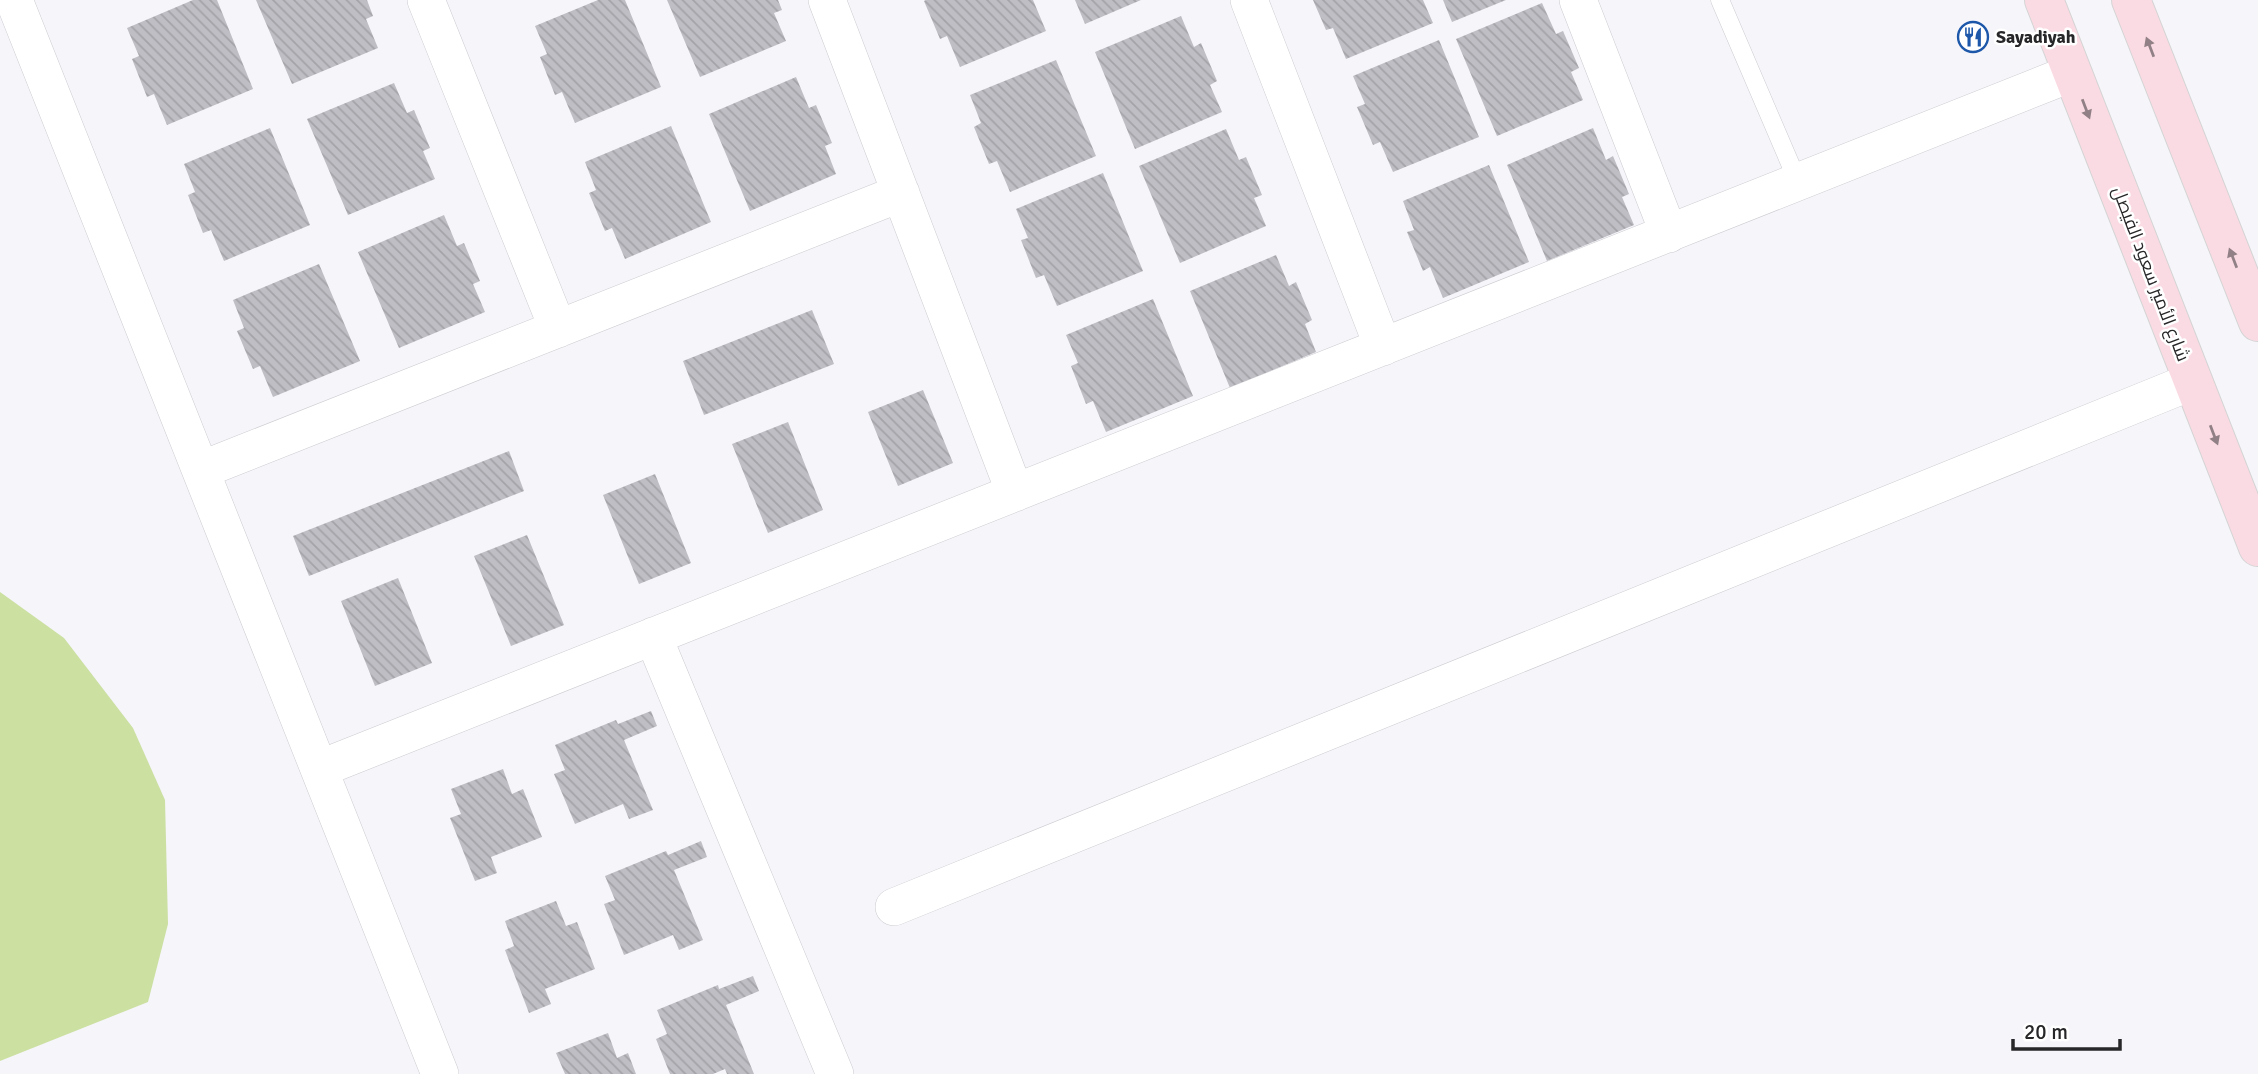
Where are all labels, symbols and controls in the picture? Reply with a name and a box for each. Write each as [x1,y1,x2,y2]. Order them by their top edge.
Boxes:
restaurant icon: Sayadiyah [1956,20,1990,54]
place label: Sayadiyah [1996,26,2076,48]
one-way arrow [2144,36,2155,57]
one-way arrow [2081,99,2092,120]
street label: شارع الأمير سعود الفيصل [2107,184,2194,365]
one-way arrow [2227,248,2238,269]
one-way arrow [2208,425,2219,446]
scale bar [2013,1007,2120,1052]
text: 20 m [2024,1019,2068,1045]

